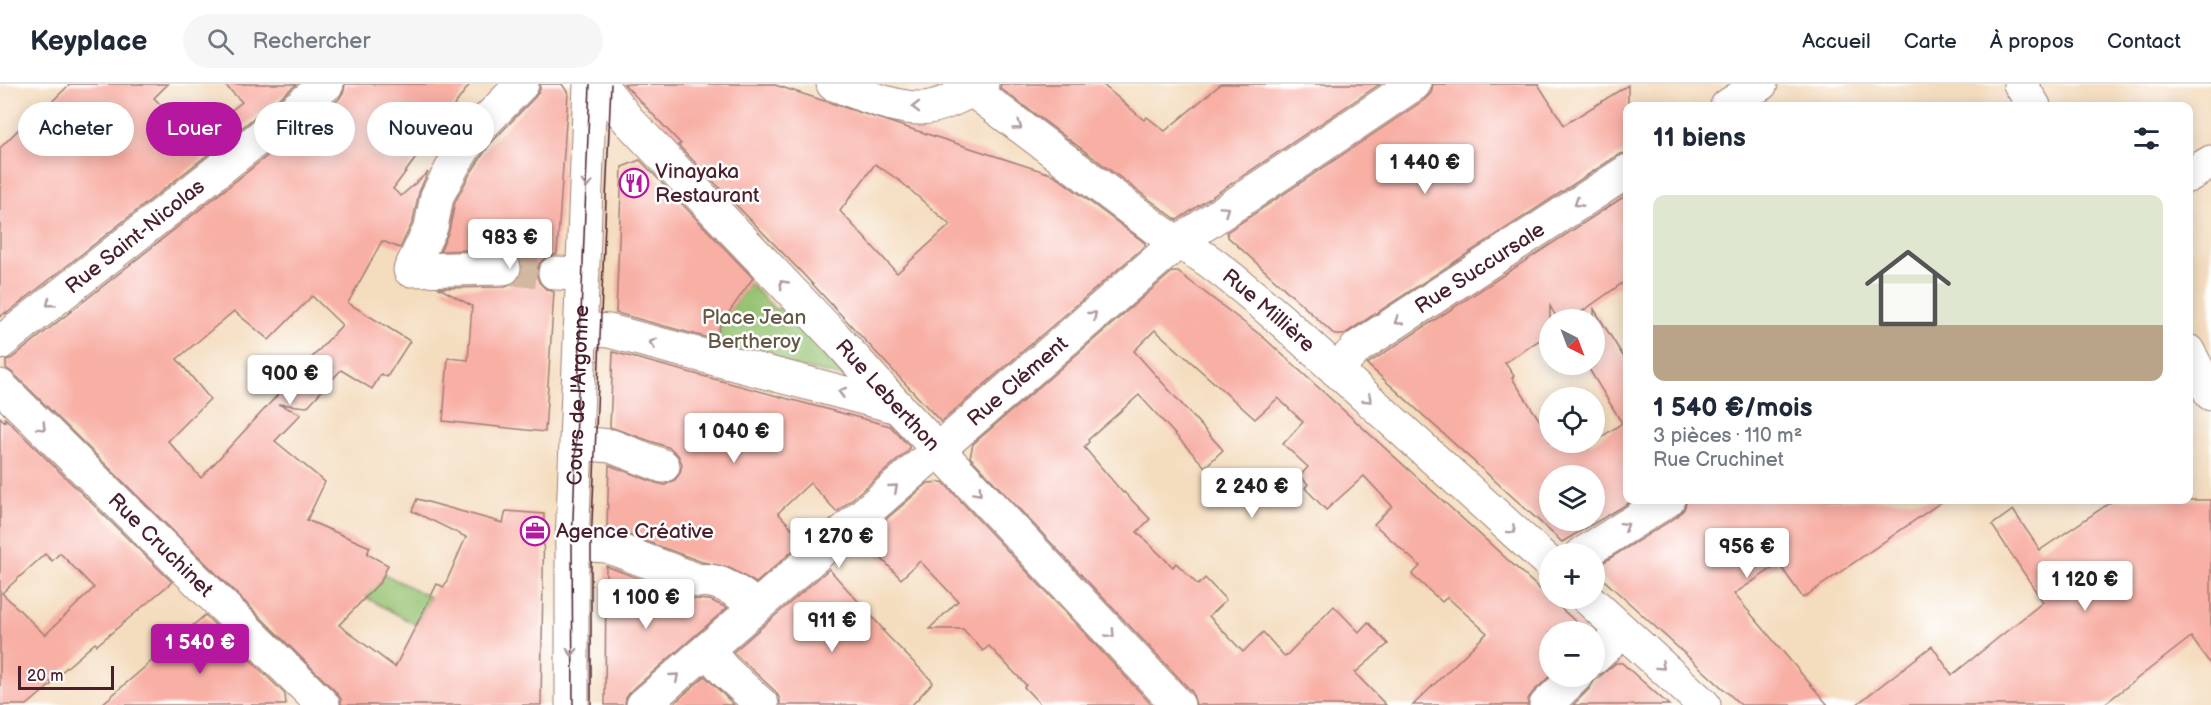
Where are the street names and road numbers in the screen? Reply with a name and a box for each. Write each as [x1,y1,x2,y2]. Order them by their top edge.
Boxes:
street label: Rue Saint-Nicolas [61,174,210,299]
street label: Rue Succursale [1410,217,1549,319]
street label: Rue Millière [1217,264,1320,358]
street label: Cours de l'Argonne [562,304,594,486]
street label: Rue Clément [962,331,1074,432]
street label: Rue Leberthon [830,334,945,456]
street label: Rue Cruchinet [103,488,219,603]

